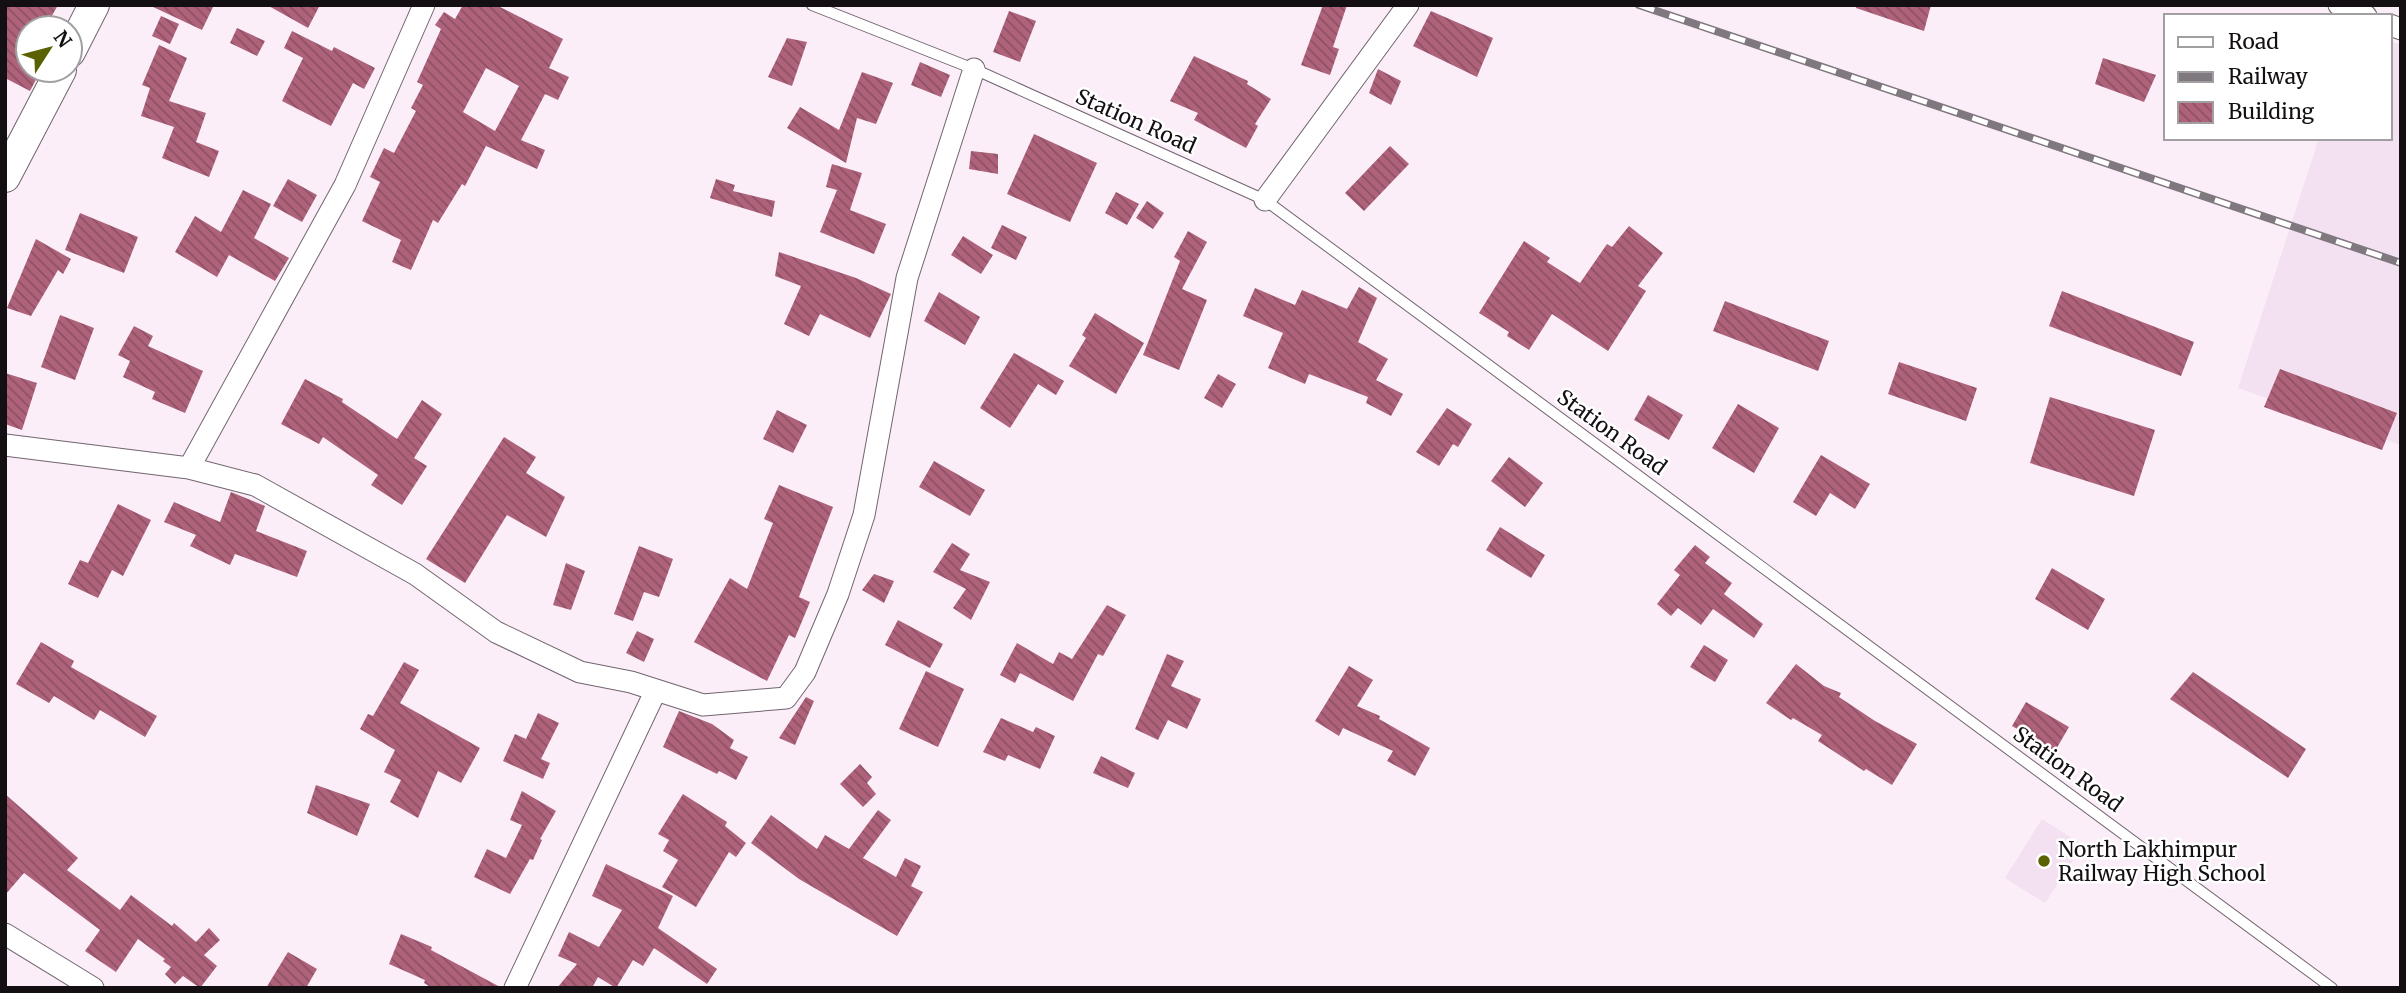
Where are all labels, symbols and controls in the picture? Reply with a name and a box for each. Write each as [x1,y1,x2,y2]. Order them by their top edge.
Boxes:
north arrow [14,14,84,84]
legend [2164,14,2392,140]
text: N [49,26,77,52]
text: Road [2228,28,2279,55]
text: Railway [2228,63,2309,90]
street label: Station Road [1072,82,1201,160]
text: Building [2228,98,2315,125]
street label: Station Road [1552,383,1672,481]
street label: Station Road [2008,720,2128,818]
place label: North Lakhimpur Railway High School [2058,836,2266,887]
marker: North Lakhimpur Railway High School [2036,853,2052,869]

